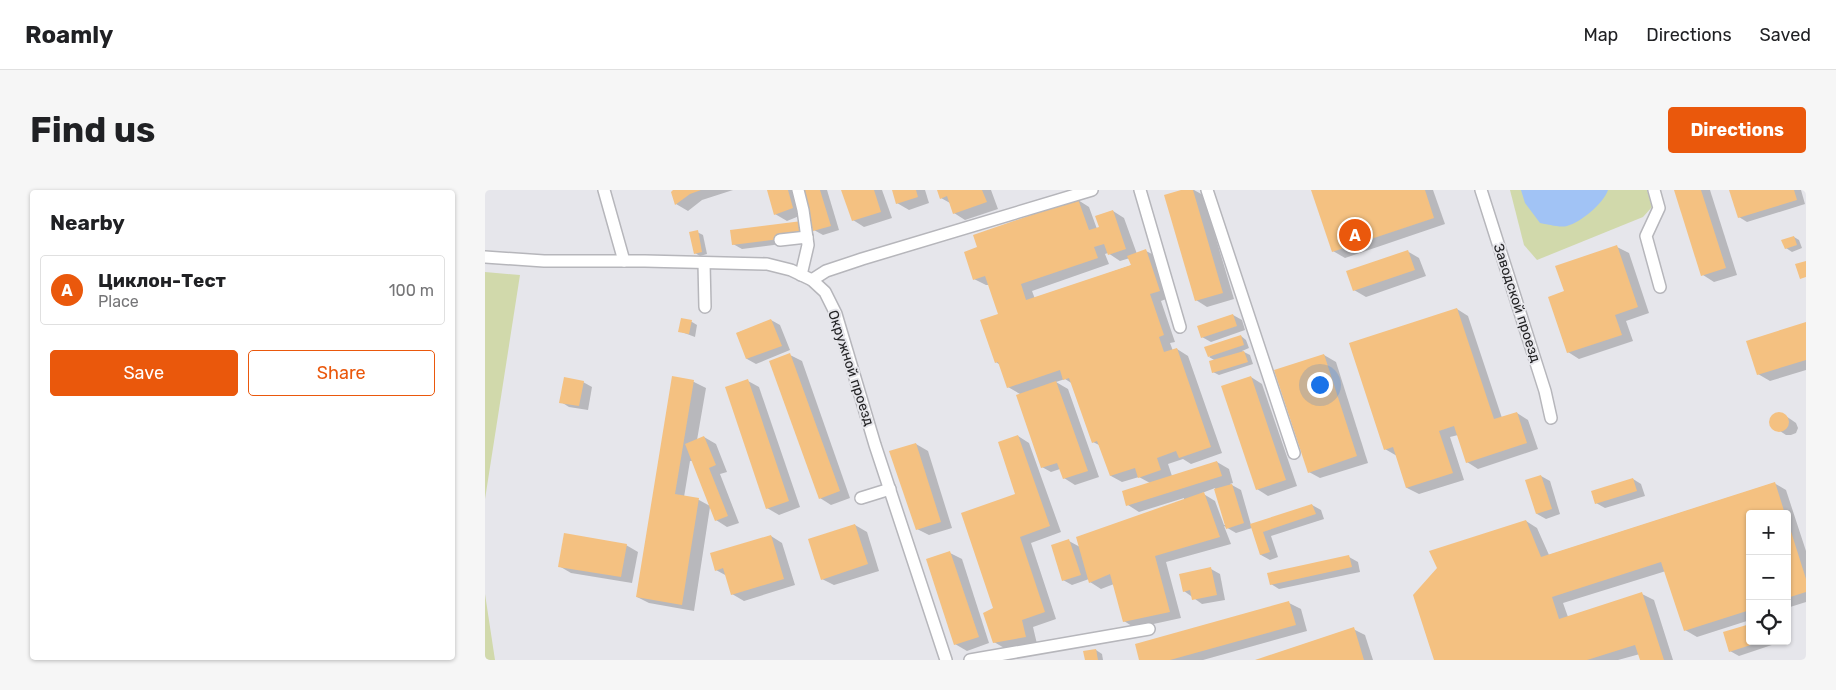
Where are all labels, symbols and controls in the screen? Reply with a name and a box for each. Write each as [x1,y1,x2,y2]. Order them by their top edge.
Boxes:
text: Roamly [25,21,113,49]
text: Map [1583,24,1618,46]
text: Directions [1646,24,1732,46]
text: Saved [1760,24,1811,46]
button: Directions [1668,107,1806,153]
text: Find us [30,109,155,151]
text: Nearby [50,210,125,235]
pin: A [1339,216,1371,254]
street label: Заводской проезд [1490,242,1544,364]
text: Циклон-Тест [98,269,226,292]
text: A [61,281,73,300]
text: 100 m [389,281,434,300]
text: Place [98,292,139,311]
street label: Окружной проезд [824,308,878,428]
button: Save [50,350,238,396]
button: Share [248,350,435,396]
your location [1307,372,1333,398]
map controls [1746,510,1791,645]
button: + [1746,510,1791,555]
button: − [1746,555,1791,600]
button: locate [1746,600,1791,645]

